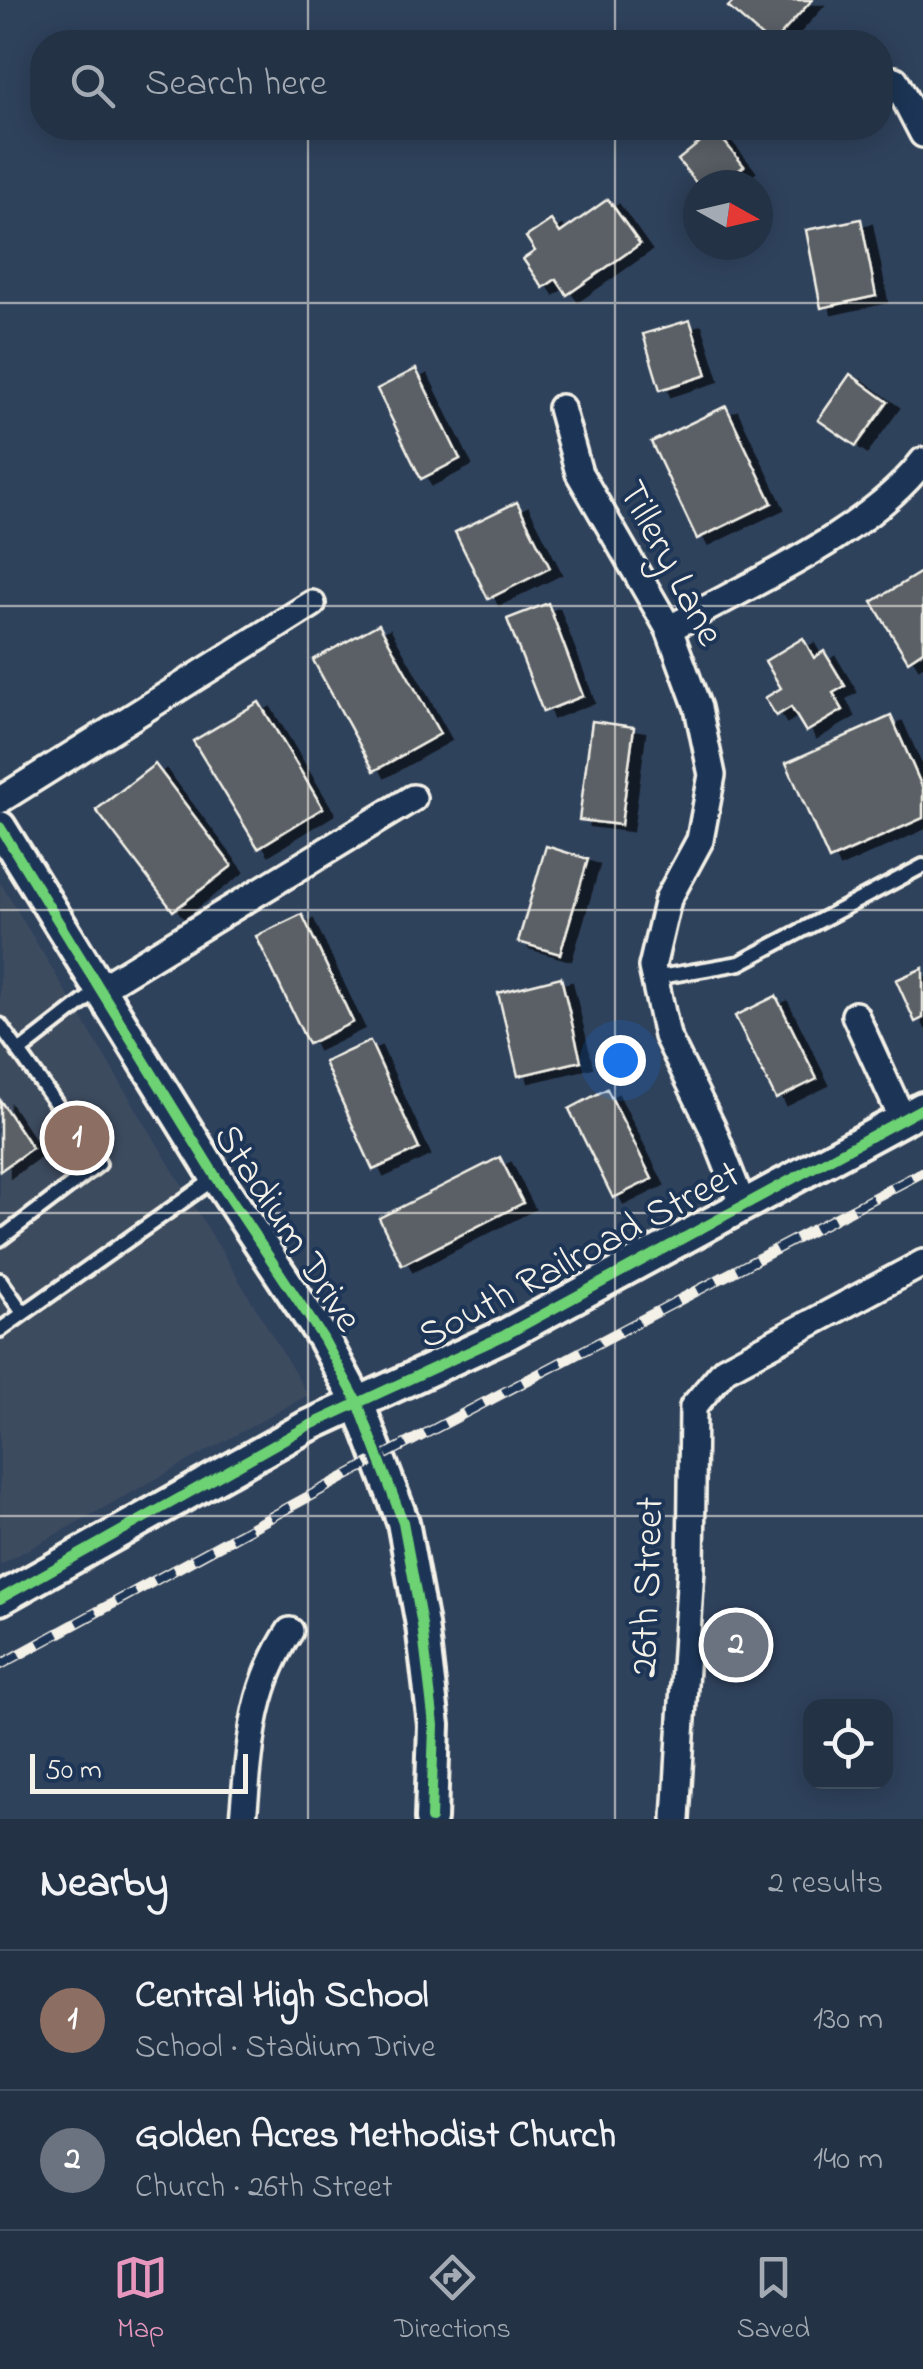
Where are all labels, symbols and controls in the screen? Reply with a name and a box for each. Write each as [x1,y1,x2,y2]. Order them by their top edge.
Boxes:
search box [30,30,893,140]
text: Search here [145,57,327,113]
icon: search [65,58,120,113]
north arrow [683,170,773,260]
street label: Tillery Lane [601,471,737,657]
your location [595,1035,646,1086]
pin: 1 [44,1100,110,1176]
street label: Stadium Drive [197,1113,376,1345]
street label: South Railroad Street [408,1147,752,1367]
street label: 26th Street [616,1496,682,1678]
pin: 2 [704,1608,768,1682]
map controls [803,1699,893,1789]
button: locate [803,1699,893,1789]
scale bar [30,1749,248,1794]
text: 50 m [45,1751,102,1792]
text: Nearby [40,1854,168,1915]
text: 2 results [768,1861,883,1908]
text: Central High School [135,1969,429,2025]
text: 1 [67,1997,78,2044]
text: 130 m [813,1997,883,2044]
text: School · Stadium Drive [135,2025,436,2072]
text: Golden Acres Methodist Church [135,2109,616,2165]
text: 2 [65,2137,80,2184]
text: 140 m [813,2137,883,2184]
text: Church · 26th Street [135,2165,393,2212]
tab: Map [113,2250,168,2351]
tab: Directions [394,2250,511,2351]
tab: Saved [737,2250,810,2351]

